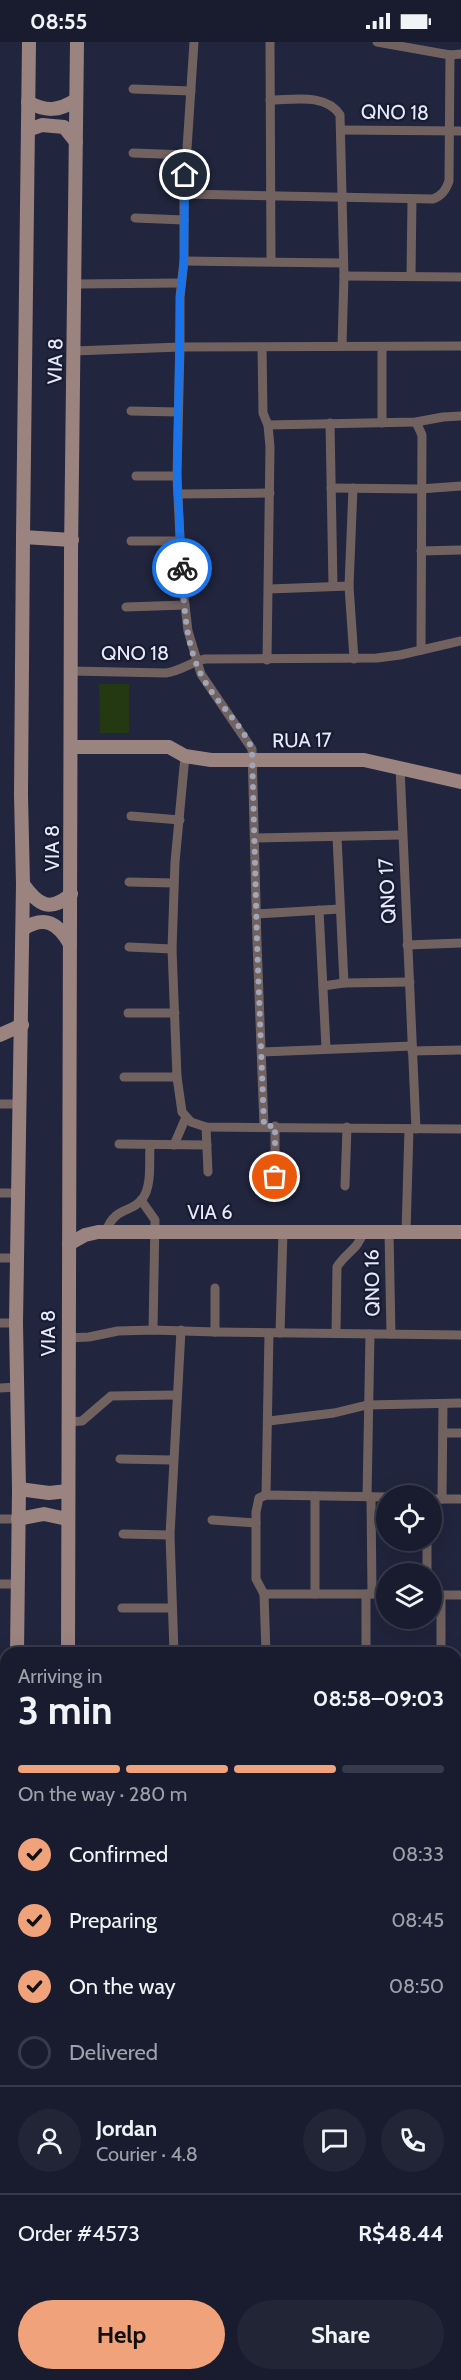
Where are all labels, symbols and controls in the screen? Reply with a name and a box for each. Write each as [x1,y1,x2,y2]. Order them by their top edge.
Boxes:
text: 08:55 [30,8,87,35]
street label: QNO 18 [361,99,429,125]
pin [159,149,210,200]
icon: home [168,158,201,191]
street label: VIA 8 [43,338,67,384]
courier [152,538,212,598]
icon: bike [166,552,199,585]
street label: QNO 18 [101,641,169,665]
street label: RUA 17 [272,727,332,753]
street label: VIA 8 [40,825,64,871]
street label: QNO 17 [373,857,401,925]
pin [249,1151,300,1202]
icon: bag [258,1160,291,1193]
street label: VIA 6 [187,1200,233,1224]
street label: QNO 16 [359,1249,385,1317]
street label: VIA 8 [36,1310,60,1356]
map controls [376,1485,442,1629]
button: locate [376,1485,442,1551]
button: layers [376,1563,442,1629]
text: Arriving in [18,1664,102,1688]
text: 08:58–09:03 [313,1685,444,1712]
text: 3 min [18,1686,113,1734]
text: On the way · 280 m [18,1782,187,1806]
icon: check [18,1838,51,1871]
text: Confirmed [69,1841,168,1868]
text: 08:33 [392,1842,444,1866]
icon: check [18,1904,51,1937]
text: Preparing [69,1907,157,1934]
text: 08:45 [391,1908,444,1932]
icon: check [18,1970,51,2003]
text: On the way [69,1973,176,2000]
text: 08:50 [389,1974,444,1998]
text: Delivered [69,2039,158,2066]
button: person [18,2109,81,2172]
button: chat [303,2109,366,2172]
button: phone [381,2109,444,2172]
text: Jordan [96,2115,157,2142]
text: Courier · 4.8 [96,2142,198,2166]
text: Order #4573 [18,2220,140,2247]
text: R$48.44 [358,2220,444,2247]
button: Help [18,2300,225,2369]
button: Share [237,2300,444,2369]

